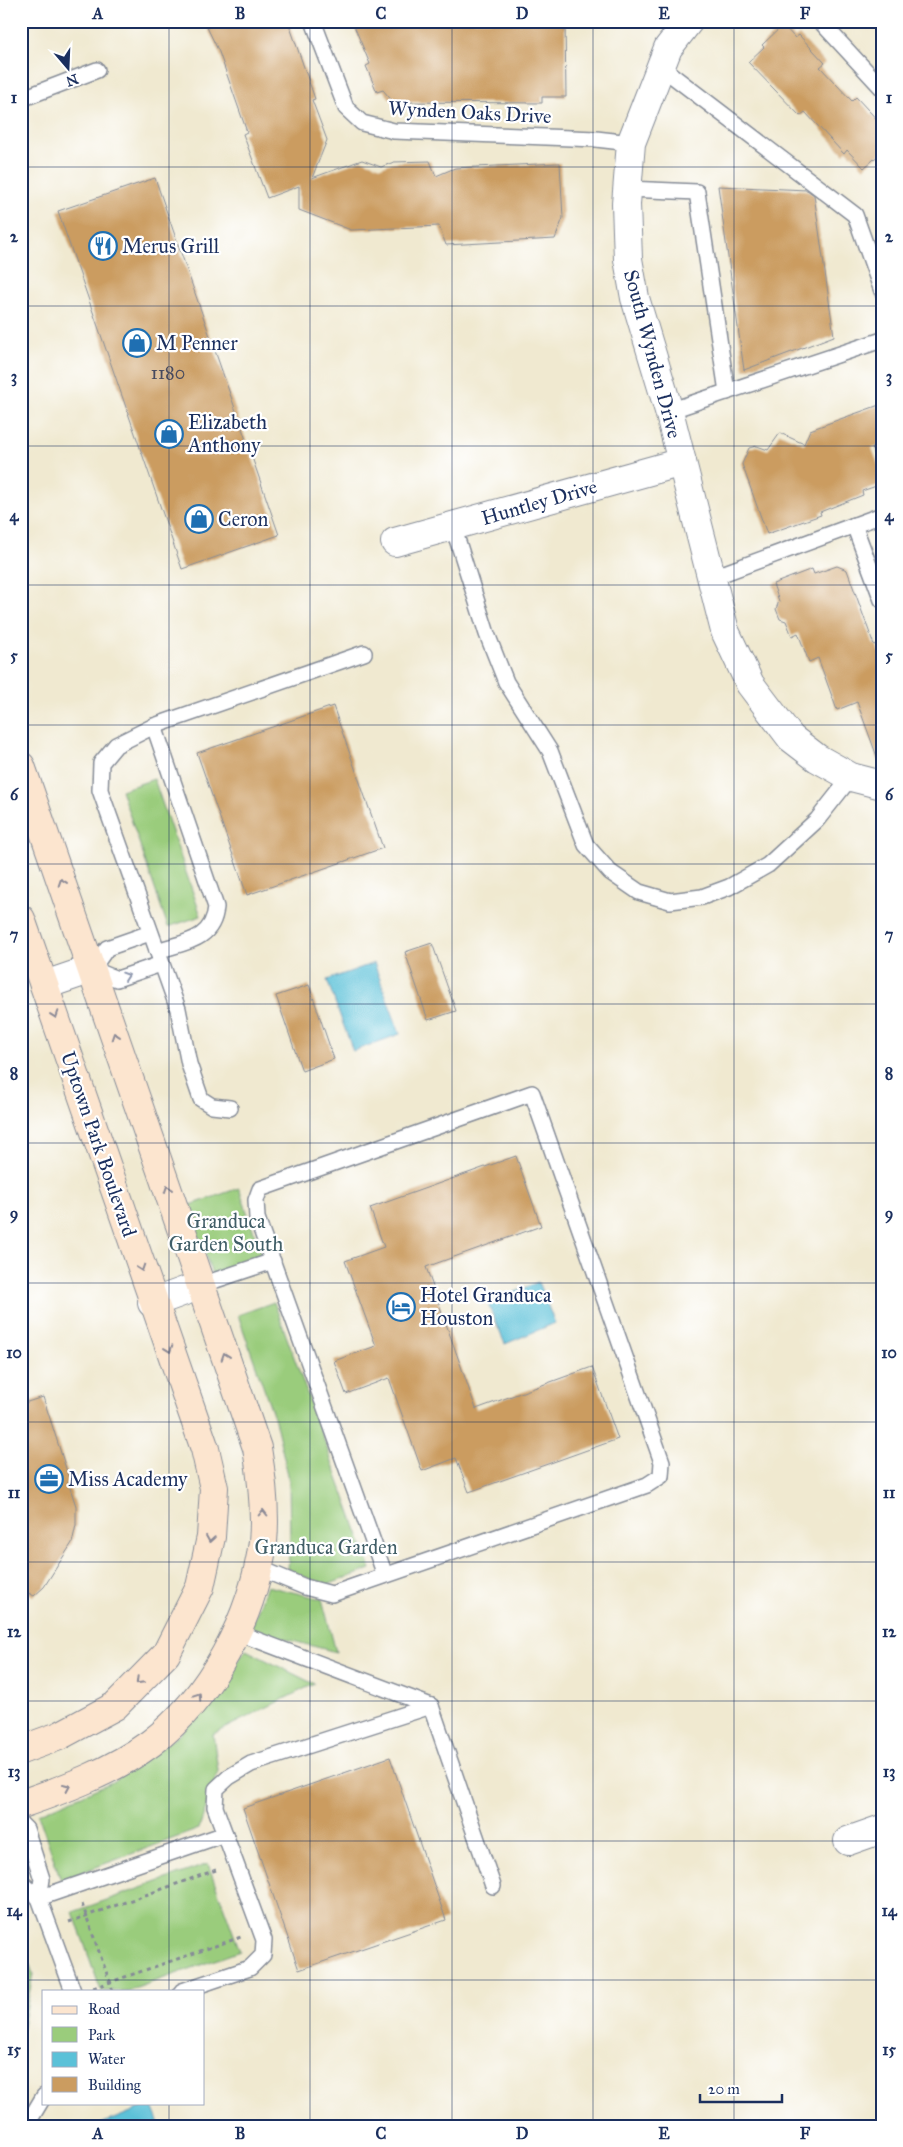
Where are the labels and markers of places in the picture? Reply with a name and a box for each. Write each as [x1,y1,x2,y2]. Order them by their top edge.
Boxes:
restaurant icon: Merus Grill [88,231,118,261]
place label: Merus Grill [122,234,220,258]
shop icon: M Penner [122,328,152,358]
place label: M Penner [156,331,238,355]
place label: Elizabeth Anthony [187,410,267,457]
shop icon: Elizabeth Anthony [154,419,184,449]
shop icon: Ceron [184,504,214,534]
place label: Ceron [218,507,269,531]
place label: Hotel Granduca Houston [420,1283,552,1330]
hotel icon: Hotel Granduca Houston [386,1292,416,1322]
office icon: Miss Academy [34,1464,64,1494]
place label: Miss Academy [68,1467,188,1491]

